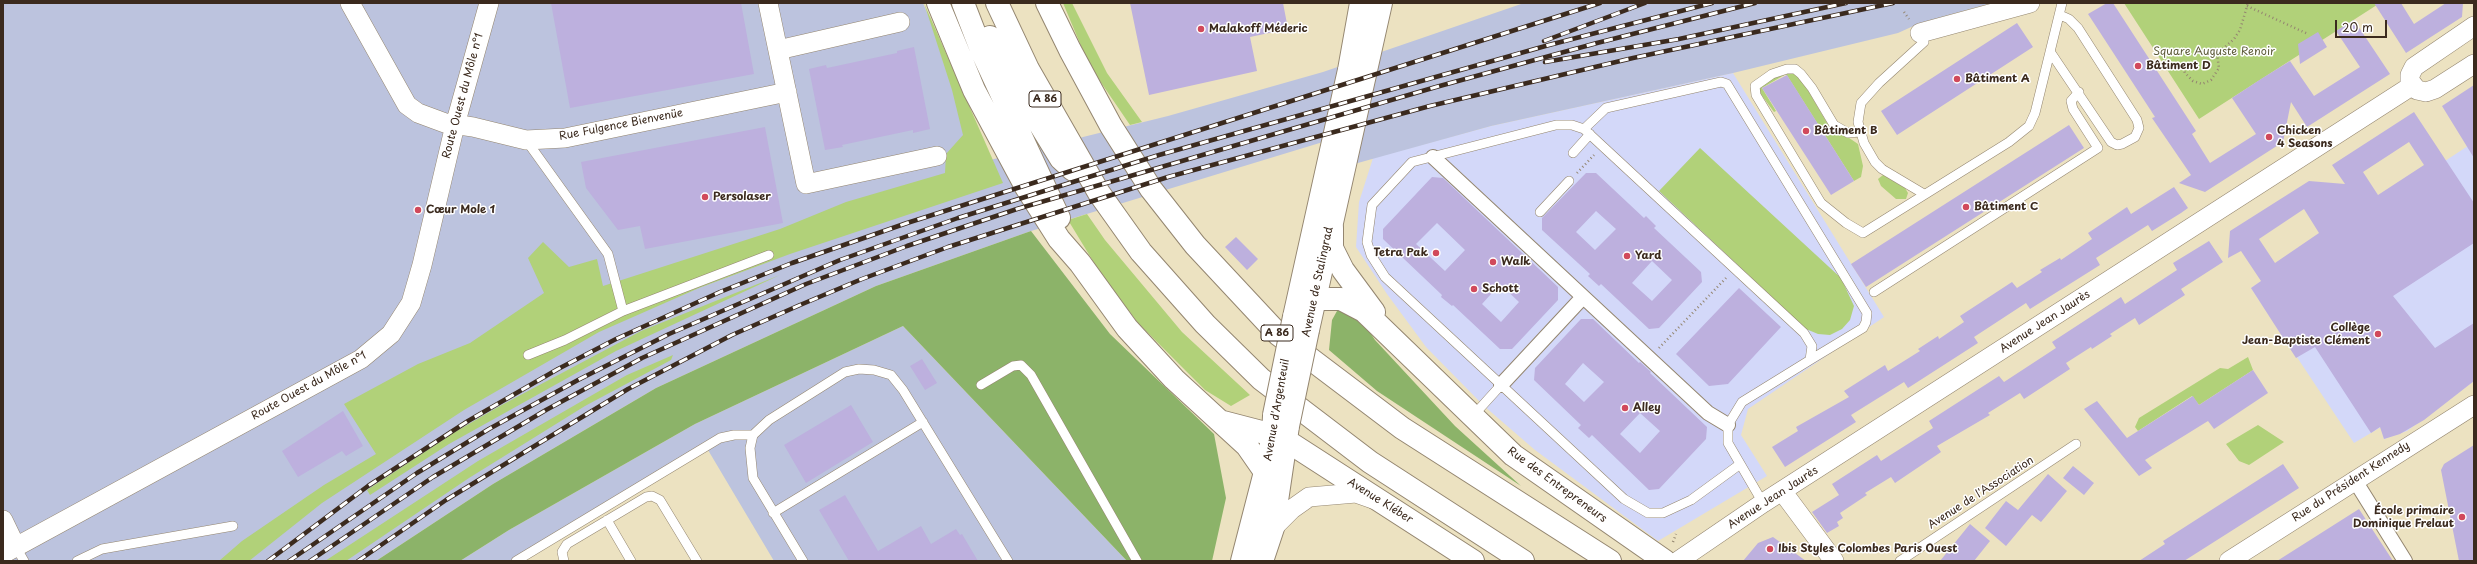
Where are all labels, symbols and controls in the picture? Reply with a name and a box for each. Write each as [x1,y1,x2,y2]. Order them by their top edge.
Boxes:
scale bar [2337,12,2389,38]
text: 20 m [2342,18,2373,36]
place label: Malakoff Méderic [1209,22,1308,36]
marker: Malakoff Méderic [1196,24,1206,34]
street label: Route Ouest du Môle n°1 [440,32,486,160]
park label: Square Auguste Renoir [2153,45,2275,59]
place label: Bâtiment D [2146,59,2211,73]
marker: Bâtiment D [2133,61,2143,71]
place label: Bâtiment A [1965,72,2030,86]
marker: Bâtiment A [1952,74,1962,84]
road number: A 86 [1029,91,1061,107]
street label: Rue Fulgence Bienvenüe [558,107,684,143]
place label: Bâtiment B [1814,124,1877,138]
place label: Chicken 4 Seasons [2277,124,2332,150]
marker: Bâtiment B [1801,126,1811,136]
marker: Chicken 4 Seasons [2264,132,2274,142]
place label: Persolaser [713,190,771,204]
marker: Persolaser [700,192,710,202]
place label: Bâtiment C [1974,200,2038,214]
marker: Bâtiment C [1961,202,1971,212]
place label: Cœur Mole 1 [426,203,495,217]
marker: Cœur Mole 1 [413,205,423,215]
street label: Avenue de Stalingrad [1300,226,1336,338]
place label: Tetra Pak [1374,246,1428,260]
marker: Tetra Pak [1431,248,1441,258]
place label: Yard [1635,249,1662,263]
marker: Yard [1622,251,1632,261]
place label: Walk [1501,255,1531,269]
marker: Walk [1488,257,1498,267]
place label: Schott [1482,282,1519,296]
marker: Schott [1469,284,1479,294]
street label: Avenue Jean Jaurès [1997,288,2093,356]
place label: Collège Jean-Baptiste Clément [2242,321,2370,347]
road number: A 86 [1261,325,1293,341]
marker: Collège Jean-Baptiste Clément [2373,329,2383,339]
street label: Route Ouest du Môle n°1 [249,349,369,423]
street label: Avenue d'Argenteuil [1262,358,1292,462]
place label: Alley [1633,401,1661,415]
marker: Alley [1620,403,1630,413]
street label: Rue du Président Kennedy [2290,439,2412,525]
street label: Rue des Entrepreneurs [1505,444,1609,526]
street label: Avenue de l'Association [1926,454,2036,532]
street label: Avenue Jean Jaurès [1725,464,1821,532]
street label: Avenue Kléber [1345,476,1415,526]
place label: École primaire Dominique Frelaut [2353,504,2454,530]
marker: École primaire Dominique Frelaut [2457,512,2467,522]
place label: Ibis Styles Colombes Paris Ouest [1778,542,1957,556]
marker: Ibis Styles Colombes Paris Ouest [1765,544,1775,554]

